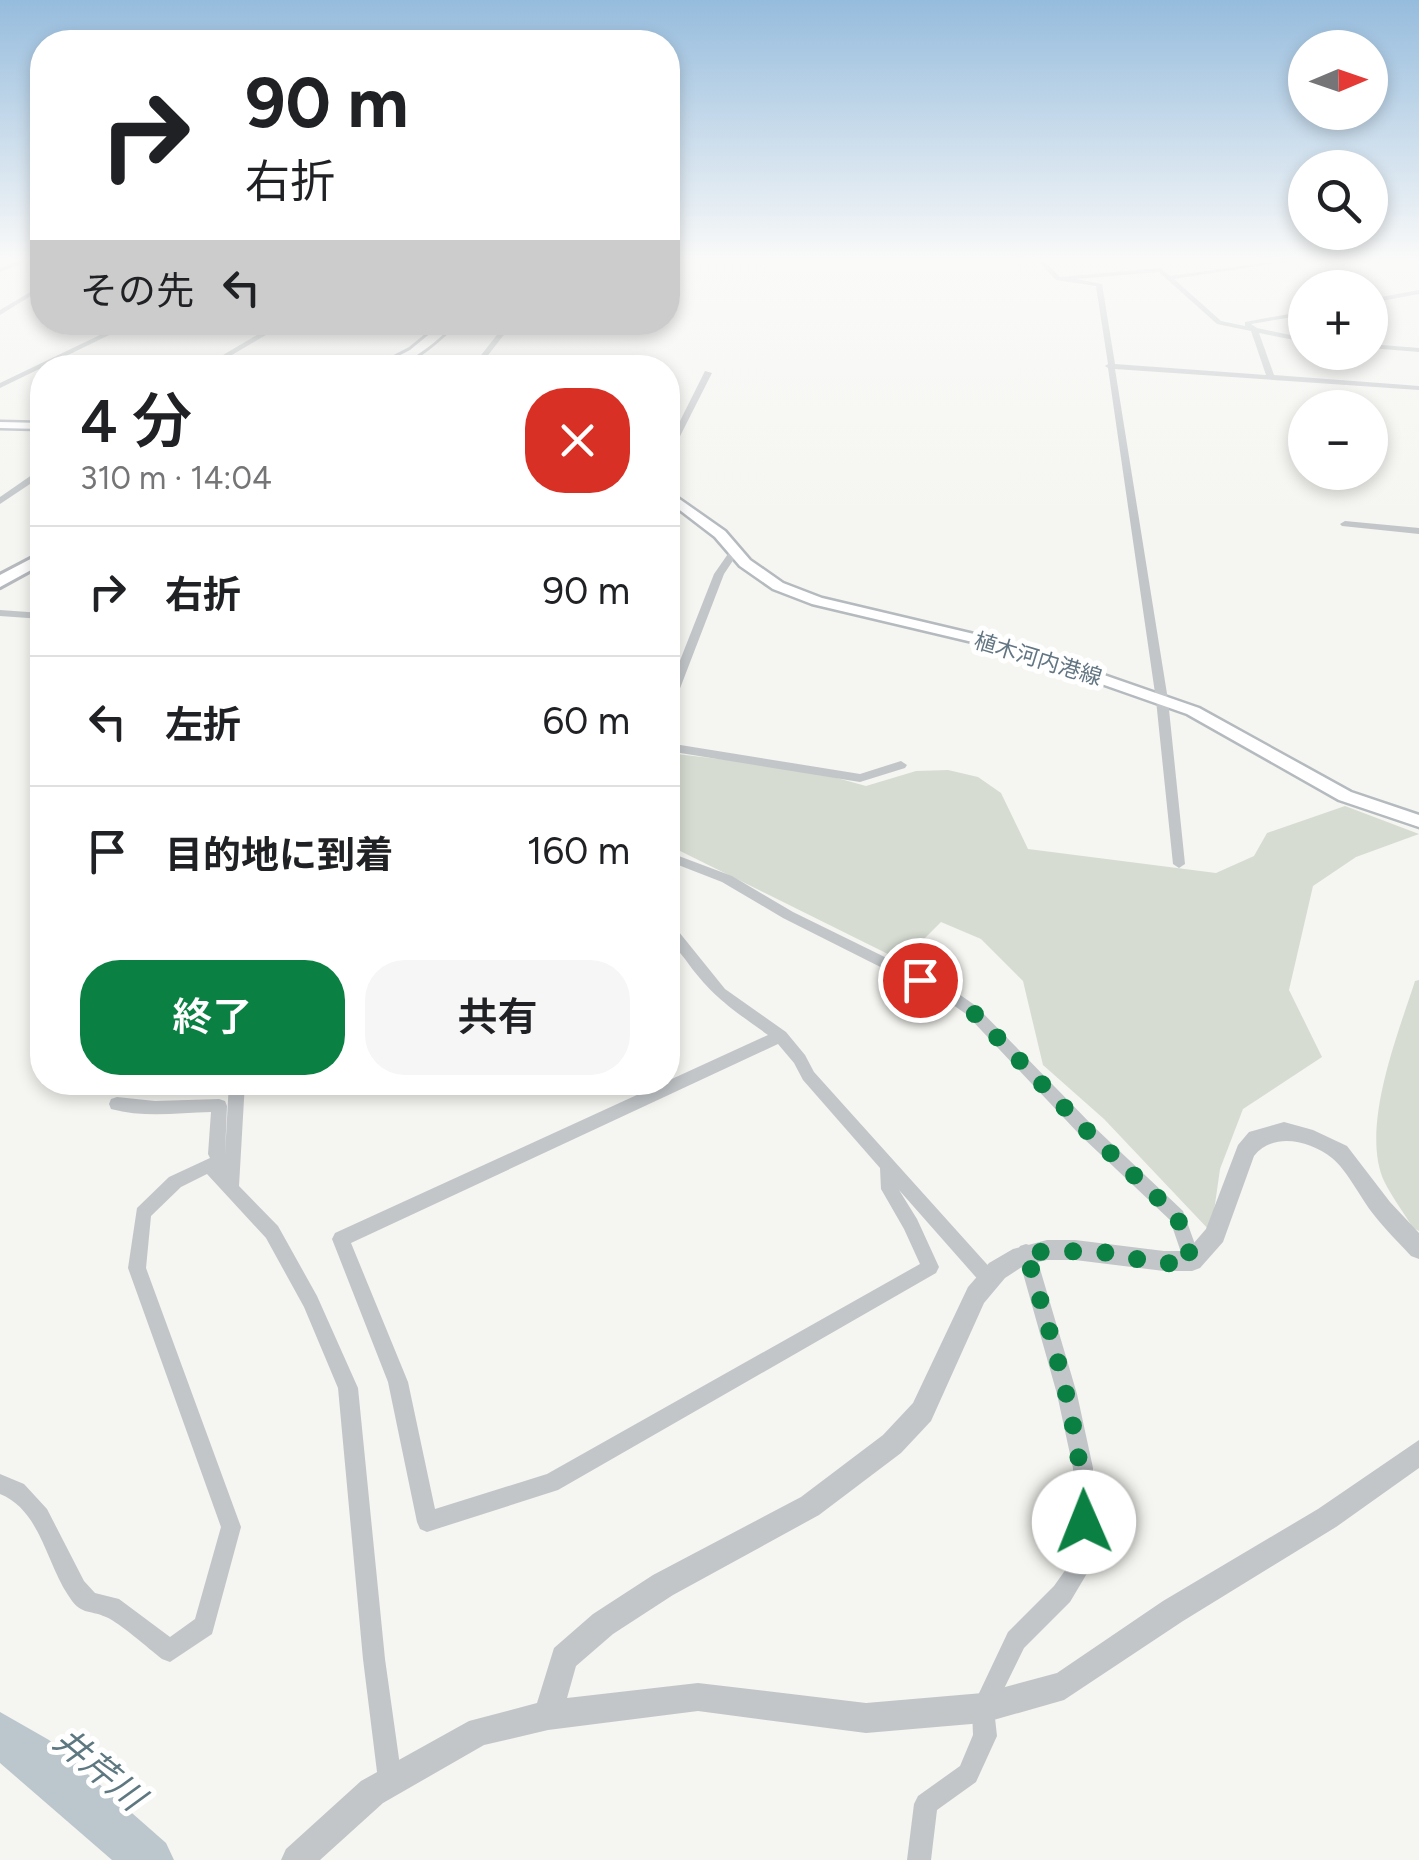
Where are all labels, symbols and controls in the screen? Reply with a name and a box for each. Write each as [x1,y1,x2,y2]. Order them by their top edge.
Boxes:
north arrow [1288,30,1388,130]
map controls [1288,30,1388,490]
text: 90 m [245,60,409,145]
icon: right [80,70,210,200]
button: search [1288,150,1388,250]
text: 右折 [245,154,335,208]
icon: left [214,260,269,315]
text: その先 [80,268,194,314]
button: + [1288,270,1388,370]
text: 4 分 [80,385,192,457]
button: close [525,388,630,493]
button: − [1288,390,1388,490]
text: 310 m · 14:04 [80,459,272,497]
icon: right [80,564,135,619]
text: 90 m [542,568,630,614]
text: 右折 [165,572,241,618]
street label: 植木河内港線 [971,627,1105,691]
icon: left [80,694,135,749]
text: 60 m [542,698,630,744]
text: 左折 [165,702,241,748]
icon: arrive [80,824,135,879]
text: 160 m [527,828,630,874]
text: 目的地に到着 [165,832,393,878]
pin [878,938,963,1023]
icon: arrive [893,953,948,1008]
button: 終了 [80,960,345,1075]
button: 共有 [365,960,630,1075]
position arrow [1032,1470,1136,1574]
water label: 井芹川 [45,1719,156,1821]

